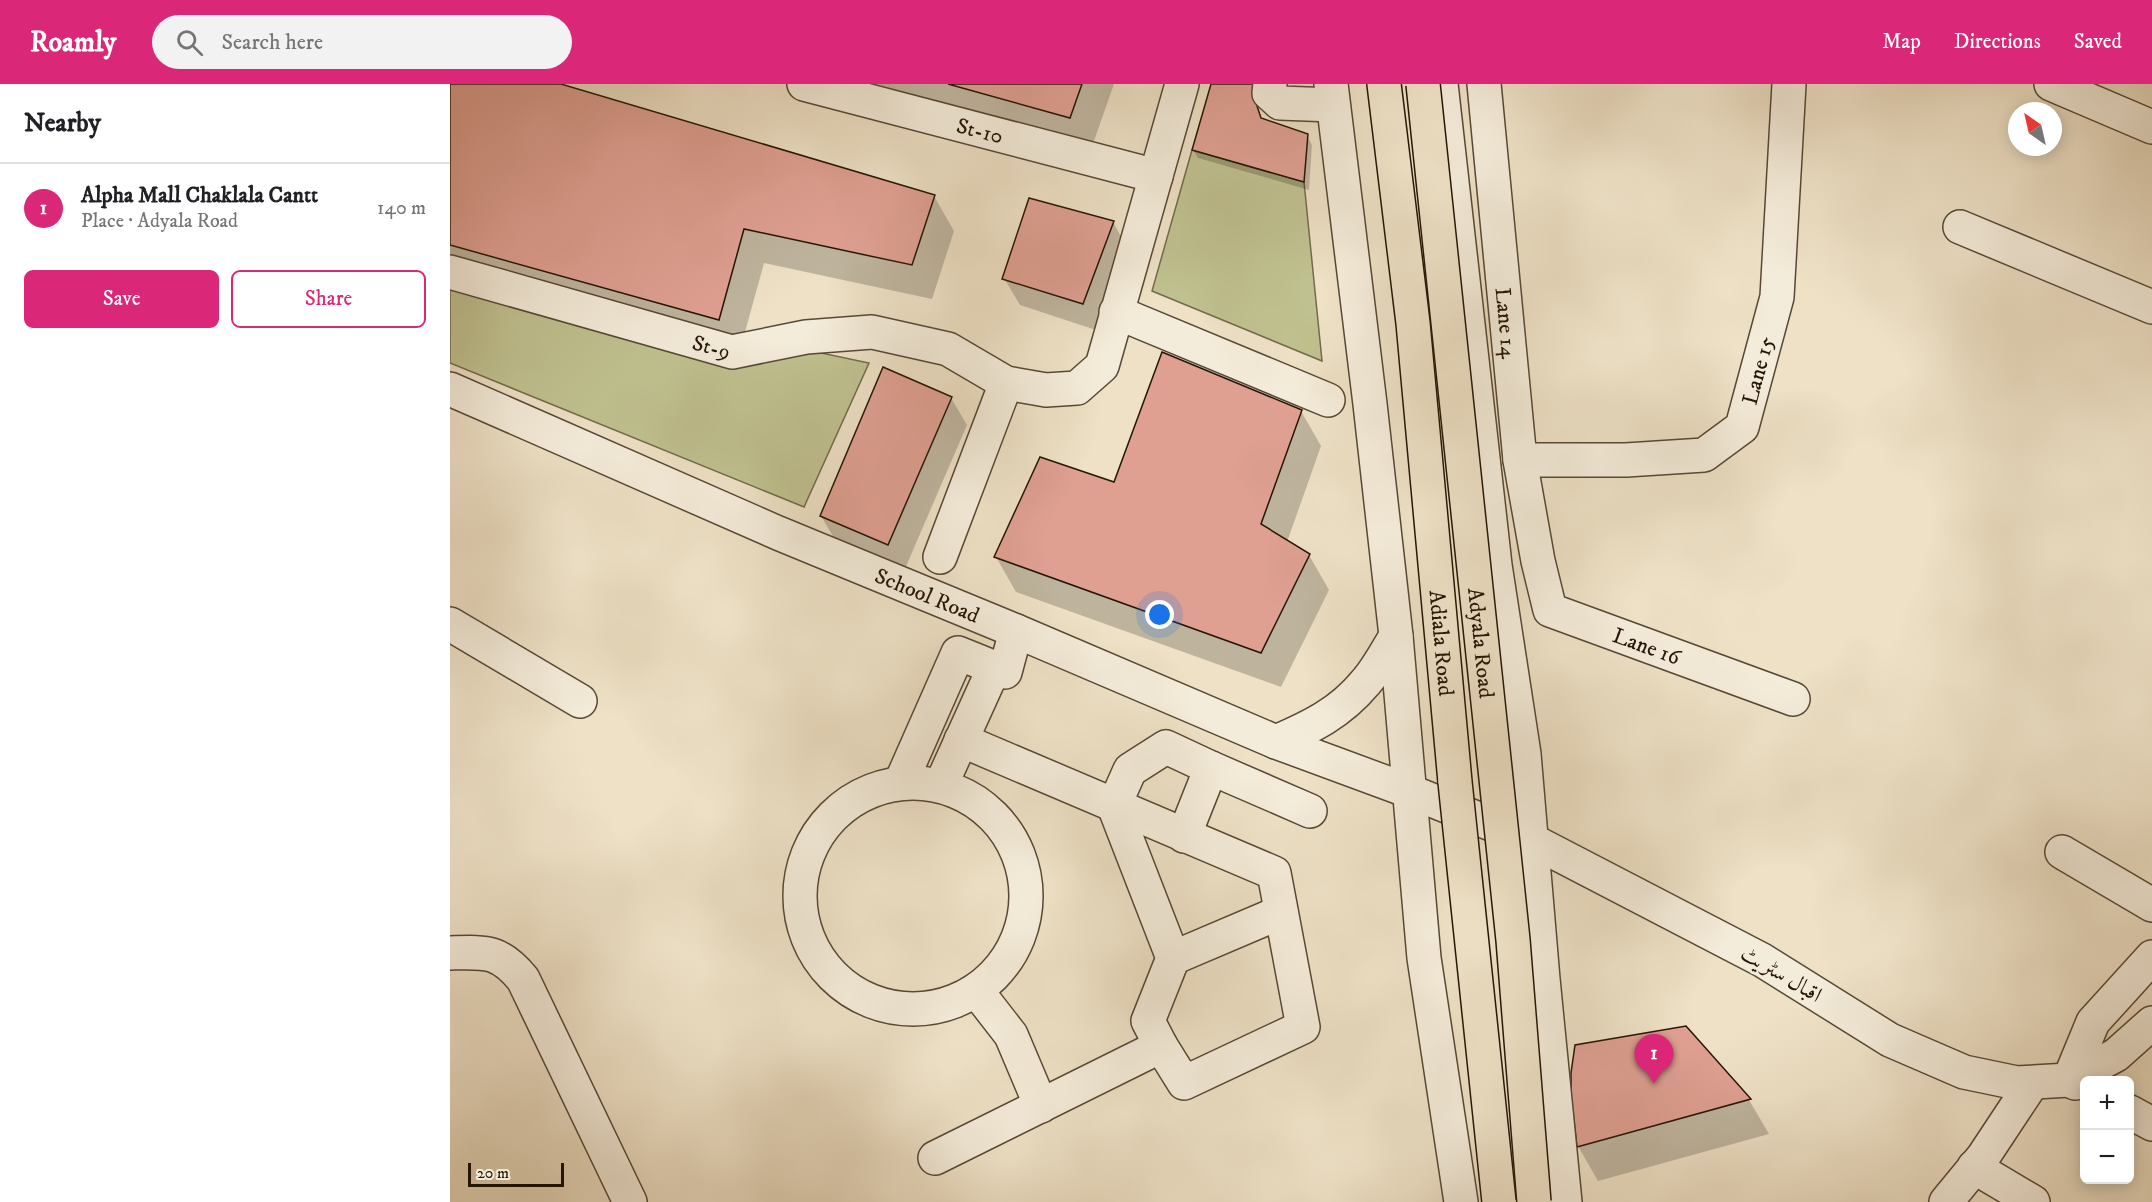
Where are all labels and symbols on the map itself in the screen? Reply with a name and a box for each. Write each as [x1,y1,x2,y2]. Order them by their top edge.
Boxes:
north arrow [2008,102,2062,156]
street label: St-10 [953,112,1006,151]
street label: Lane 14 [1489,286,1522,361]
street label: St-9 [689,329,733,366]
street label: Lane 15 [1737,334,1781,408]
street label: School Road [871,562,983,630]
street label: Adyala Road [1461,586,1500,700]
street label: Adiala Road [1422,589,1459,697]
your location [1145,600,1174,629]
street label: Lane 16 [1609,622,1685,672]
street label: اقبال سٹریٹ [1736,940,1827,1009]
pin: 1 [1634,1034,1674,1084]
scale bar [468,1160,564,1188]

